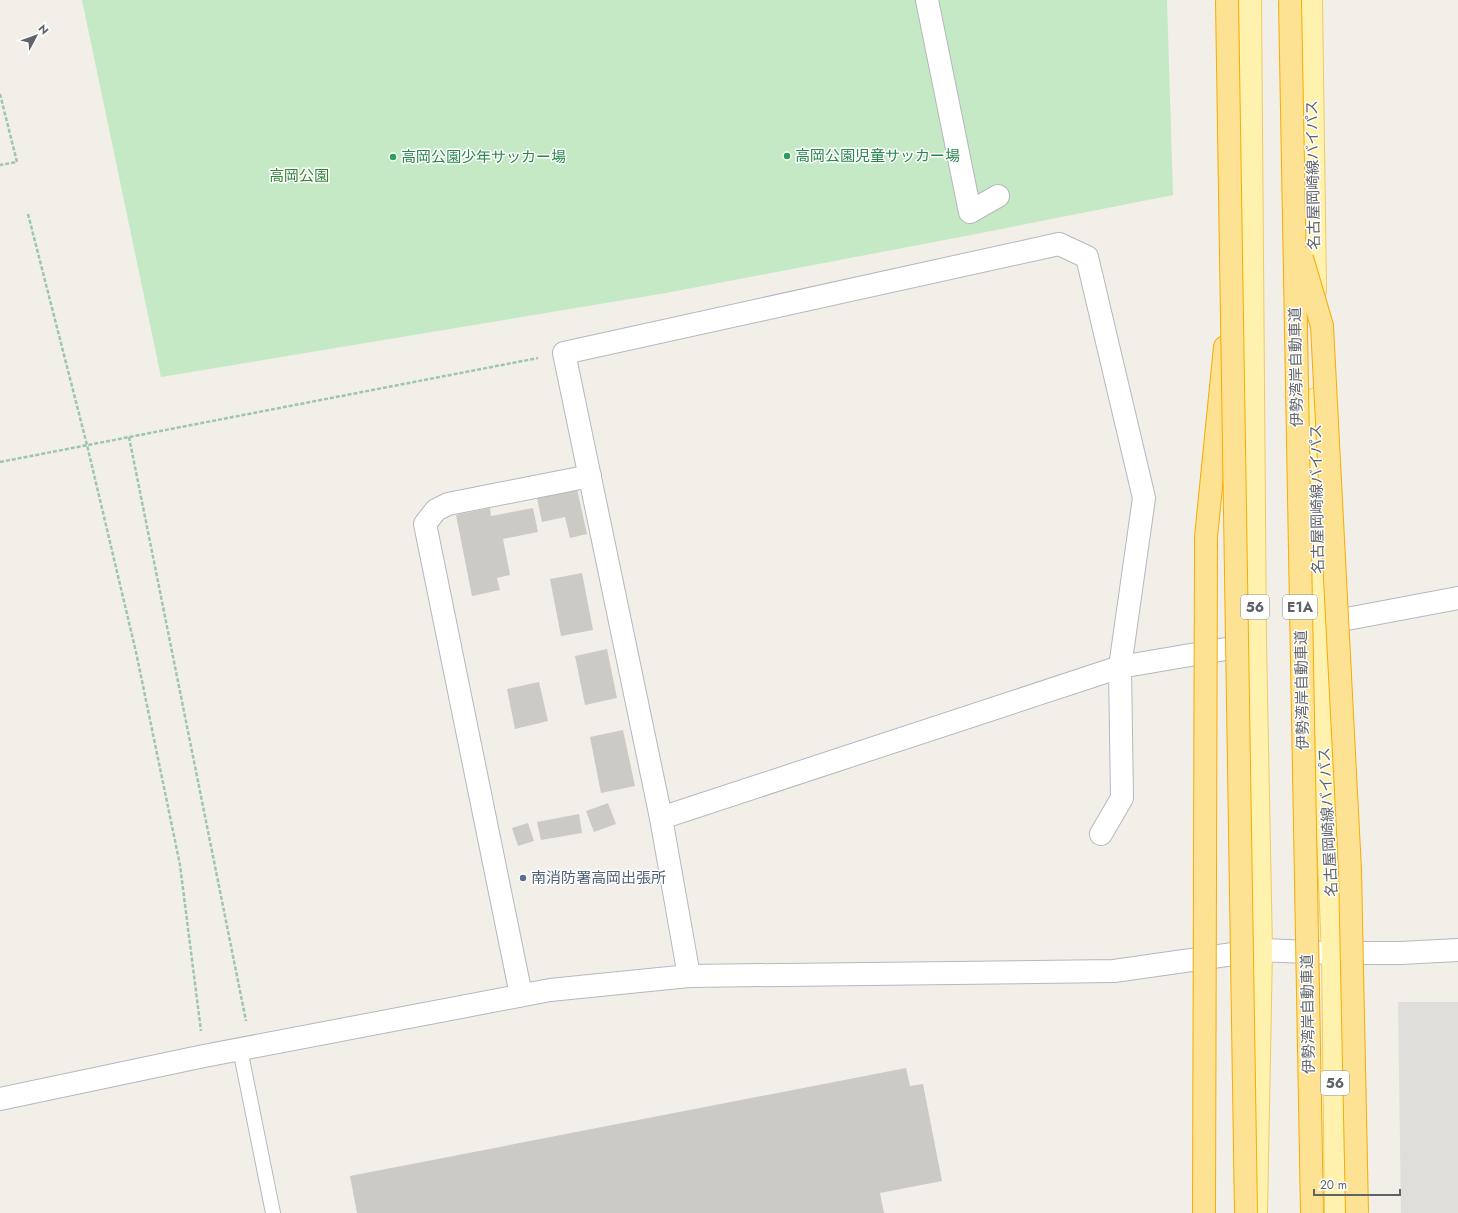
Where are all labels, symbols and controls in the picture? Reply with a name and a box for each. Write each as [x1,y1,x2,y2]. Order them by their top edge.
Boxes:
north arrow [16,16,56,56]
text: N [35,21,52,38]
street label: 名古屋岡崎線バイパス [1301,100,1325,250]
place label: 高岡公園児童サッカー場 [795,145,960,167]
place label: 高岡公園少年サッカー場 [401,146,566,168]
marker: 高岡公園児童サッカー場 [782,151,792,161]
marker: 高岡公園少年サッカー場 [388,152,398,162]
park label: 高岡公園 [269,165,329,187]
street label: 伊勢湾岸自動車道 [1284,307,1308,427]
street label: 名古屋岡崎線バイパス [1305,424,1329,574]
road number: 56 [1241,595,1269,619]
road number: E1A [1283,595,1317,619]
street label: 伊勢湾岸自動車道 [1290,630,1314,750]
street label: 名古屋岡崎線バイパス [1313,747,1343,897]
place label: 南消防署高岡出張所 [531,867,666,889]
marker: 南消防署高岡出張所 [518,873,528,883]
street label: 伊勢湾岸自動車道 [1296,954,1320,1074]
road number: 56 [1321,1071,1349,1095]
scale bar [1314,1171,1400,1197]
text: 20 m [1320,1176,1347,1194]

